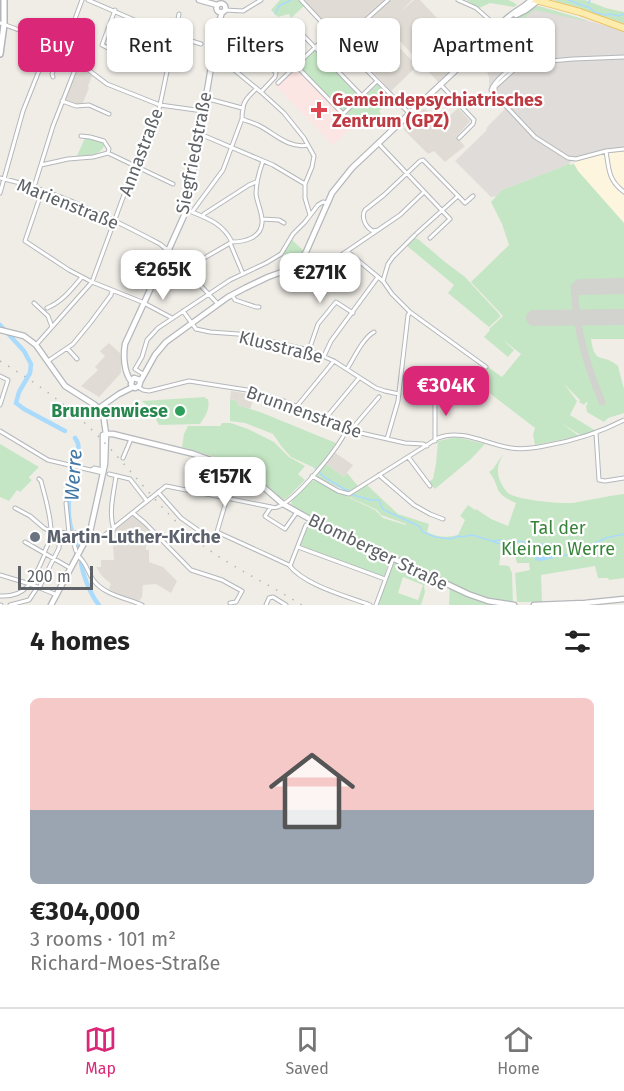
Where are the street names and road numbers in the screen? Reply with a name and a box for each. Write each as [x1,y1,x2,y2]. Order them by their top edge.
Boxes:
street label: Siegfriedstraße [171,90,217,216]
street label: Annastraße [114,105,168,199]
street label: Marienstraße [14,174,122,234]
street label: Klusstraße [237,326,325,368]
street label: Brunnenstraße [243,381,365,443]
street label: Blomberger Straße [305,509,451,595]

